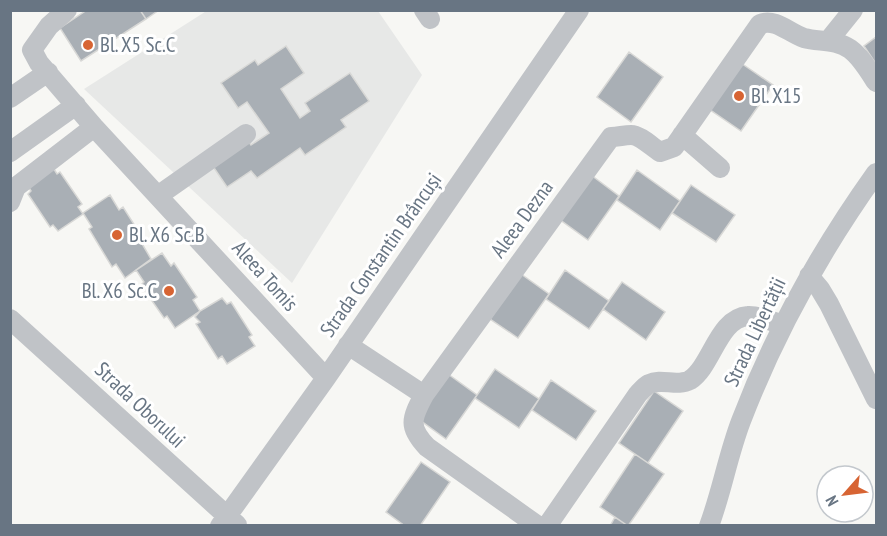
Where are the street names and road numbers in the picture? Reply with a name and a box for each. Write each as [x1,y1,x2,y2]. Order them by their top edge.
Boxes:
street label: Strada Constantin Brâncuși [314,167,447,342]
street label: Aleea Dezna [484,175,559,263]
street label: Aleea Tomis [227,235,304,317]
street label: Strada Libertății [718,273,792,391]
street label: Strada Oborului [89,356,191,453]

